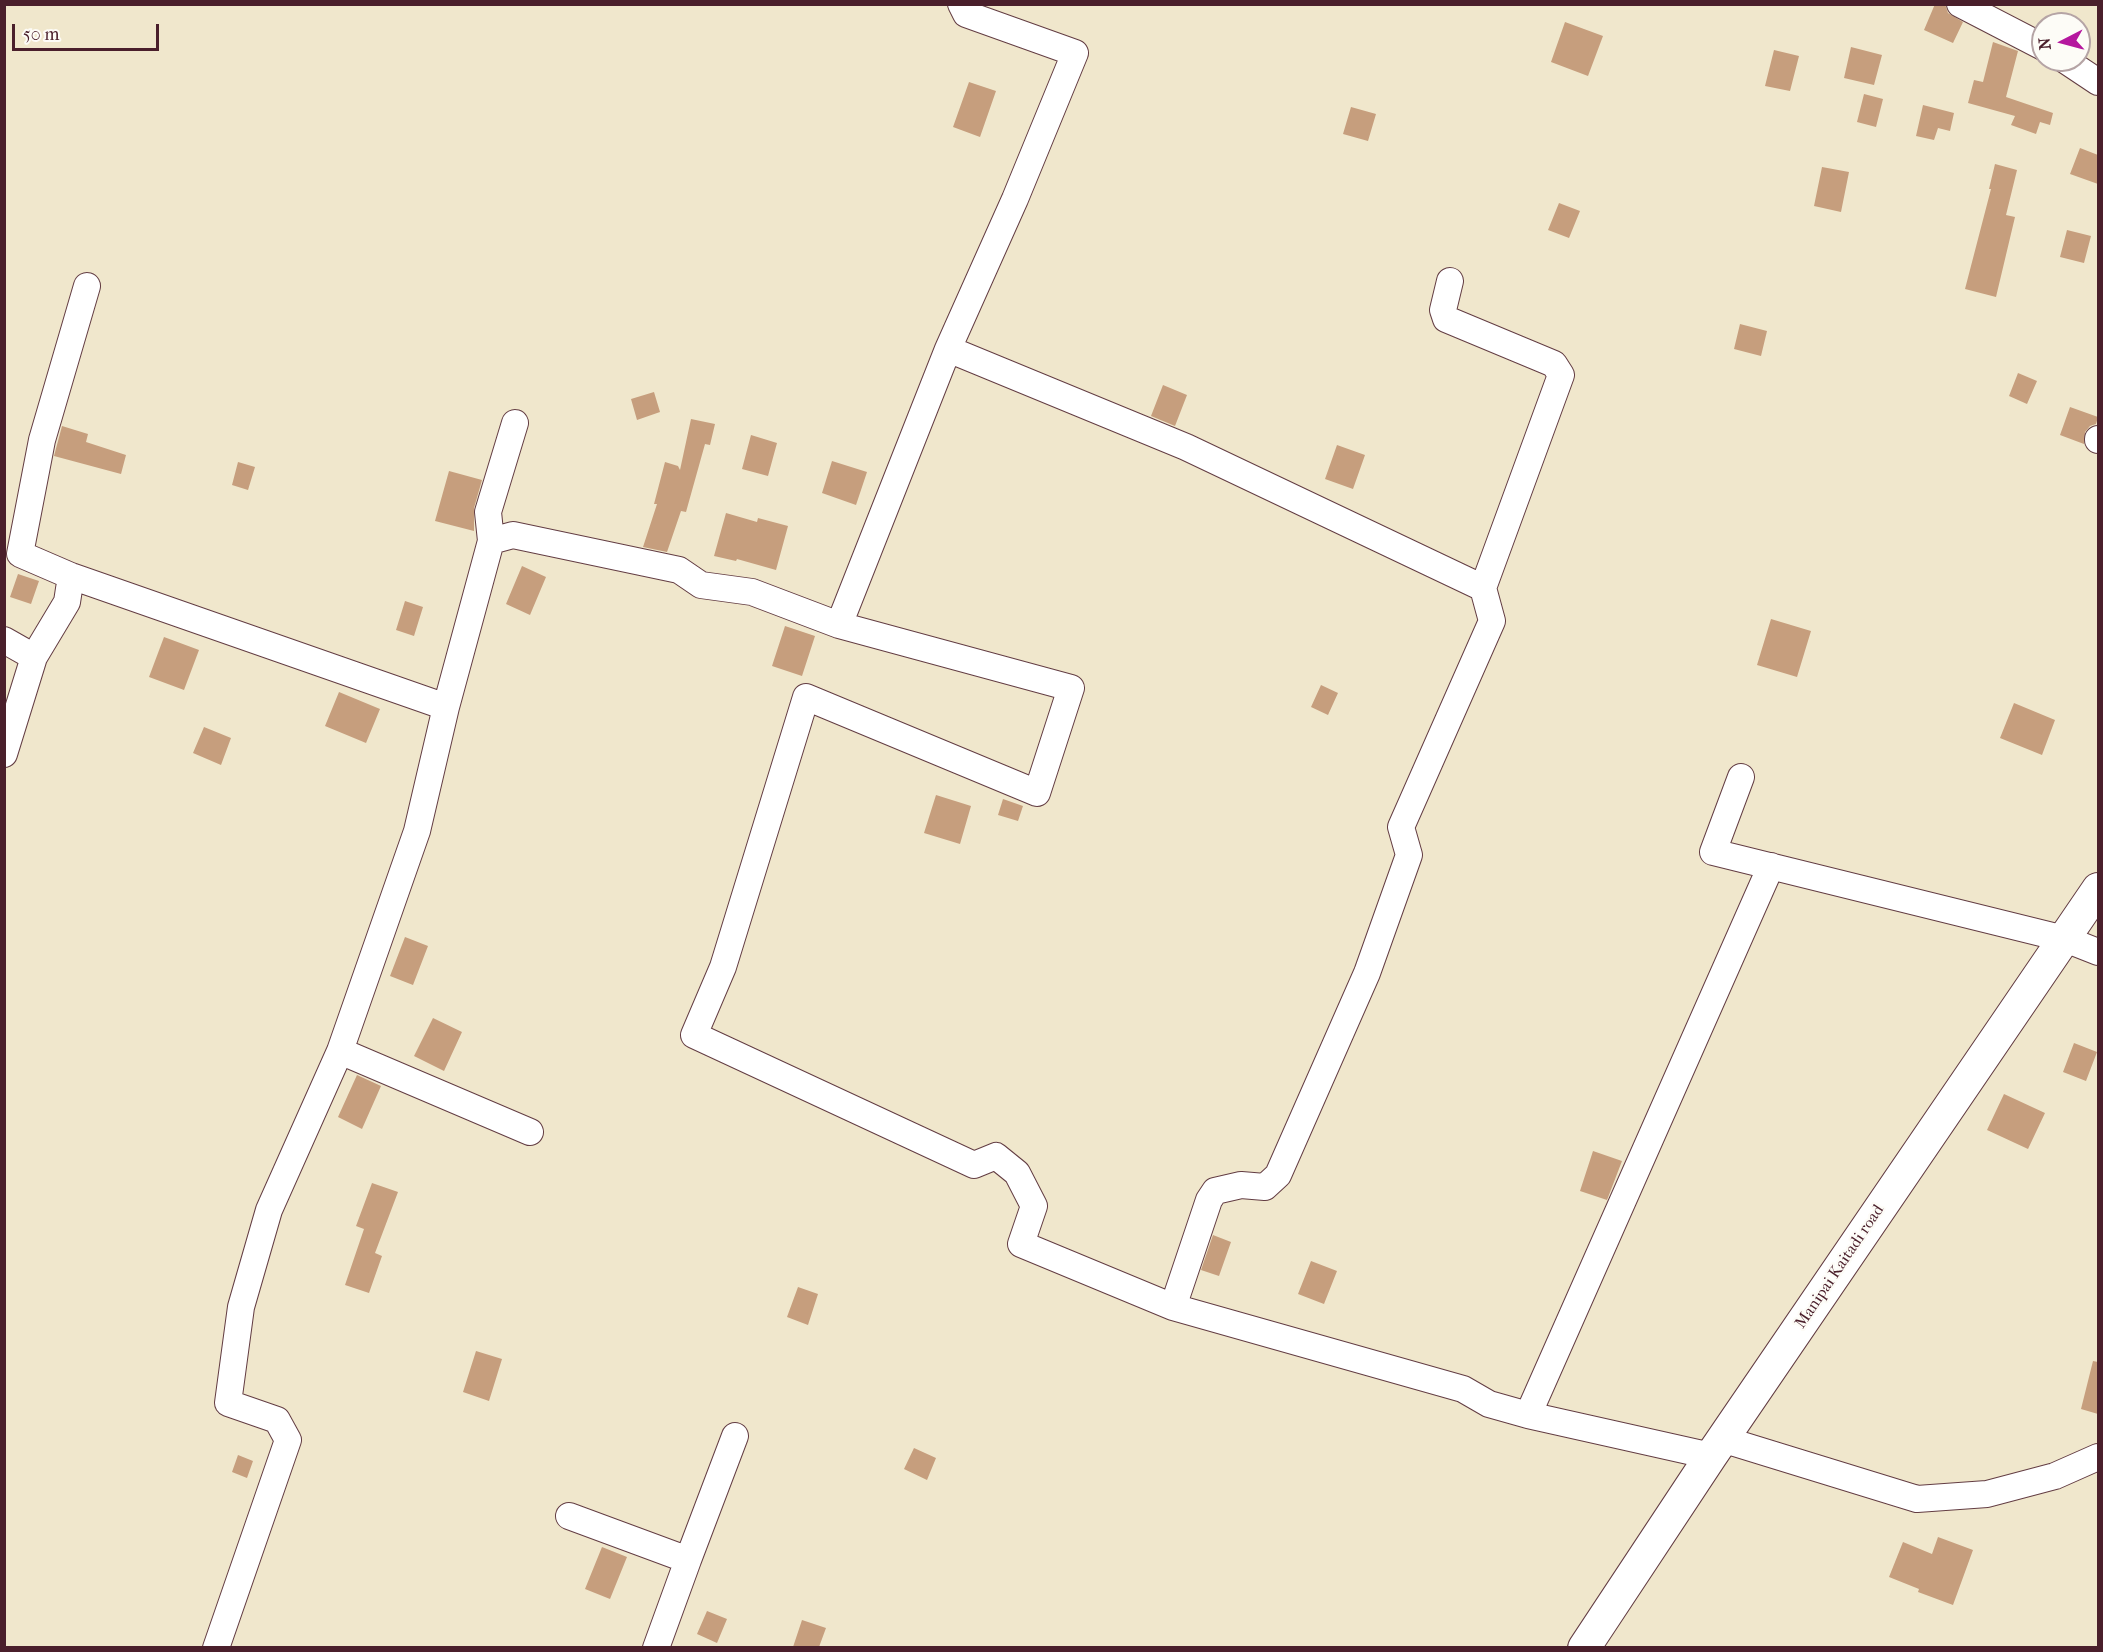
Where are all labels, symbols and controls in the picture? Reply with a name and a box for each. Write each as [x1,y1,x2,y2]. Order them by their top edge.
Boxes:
scale bar [15,12,162,50]
north arrow [2031,12,2091,72]
text: 50 m [23,24,59,45]
text: N [2035,37,2055,51]
street label: Manipai Kaitadi road [1791,1202,1889,1332]

